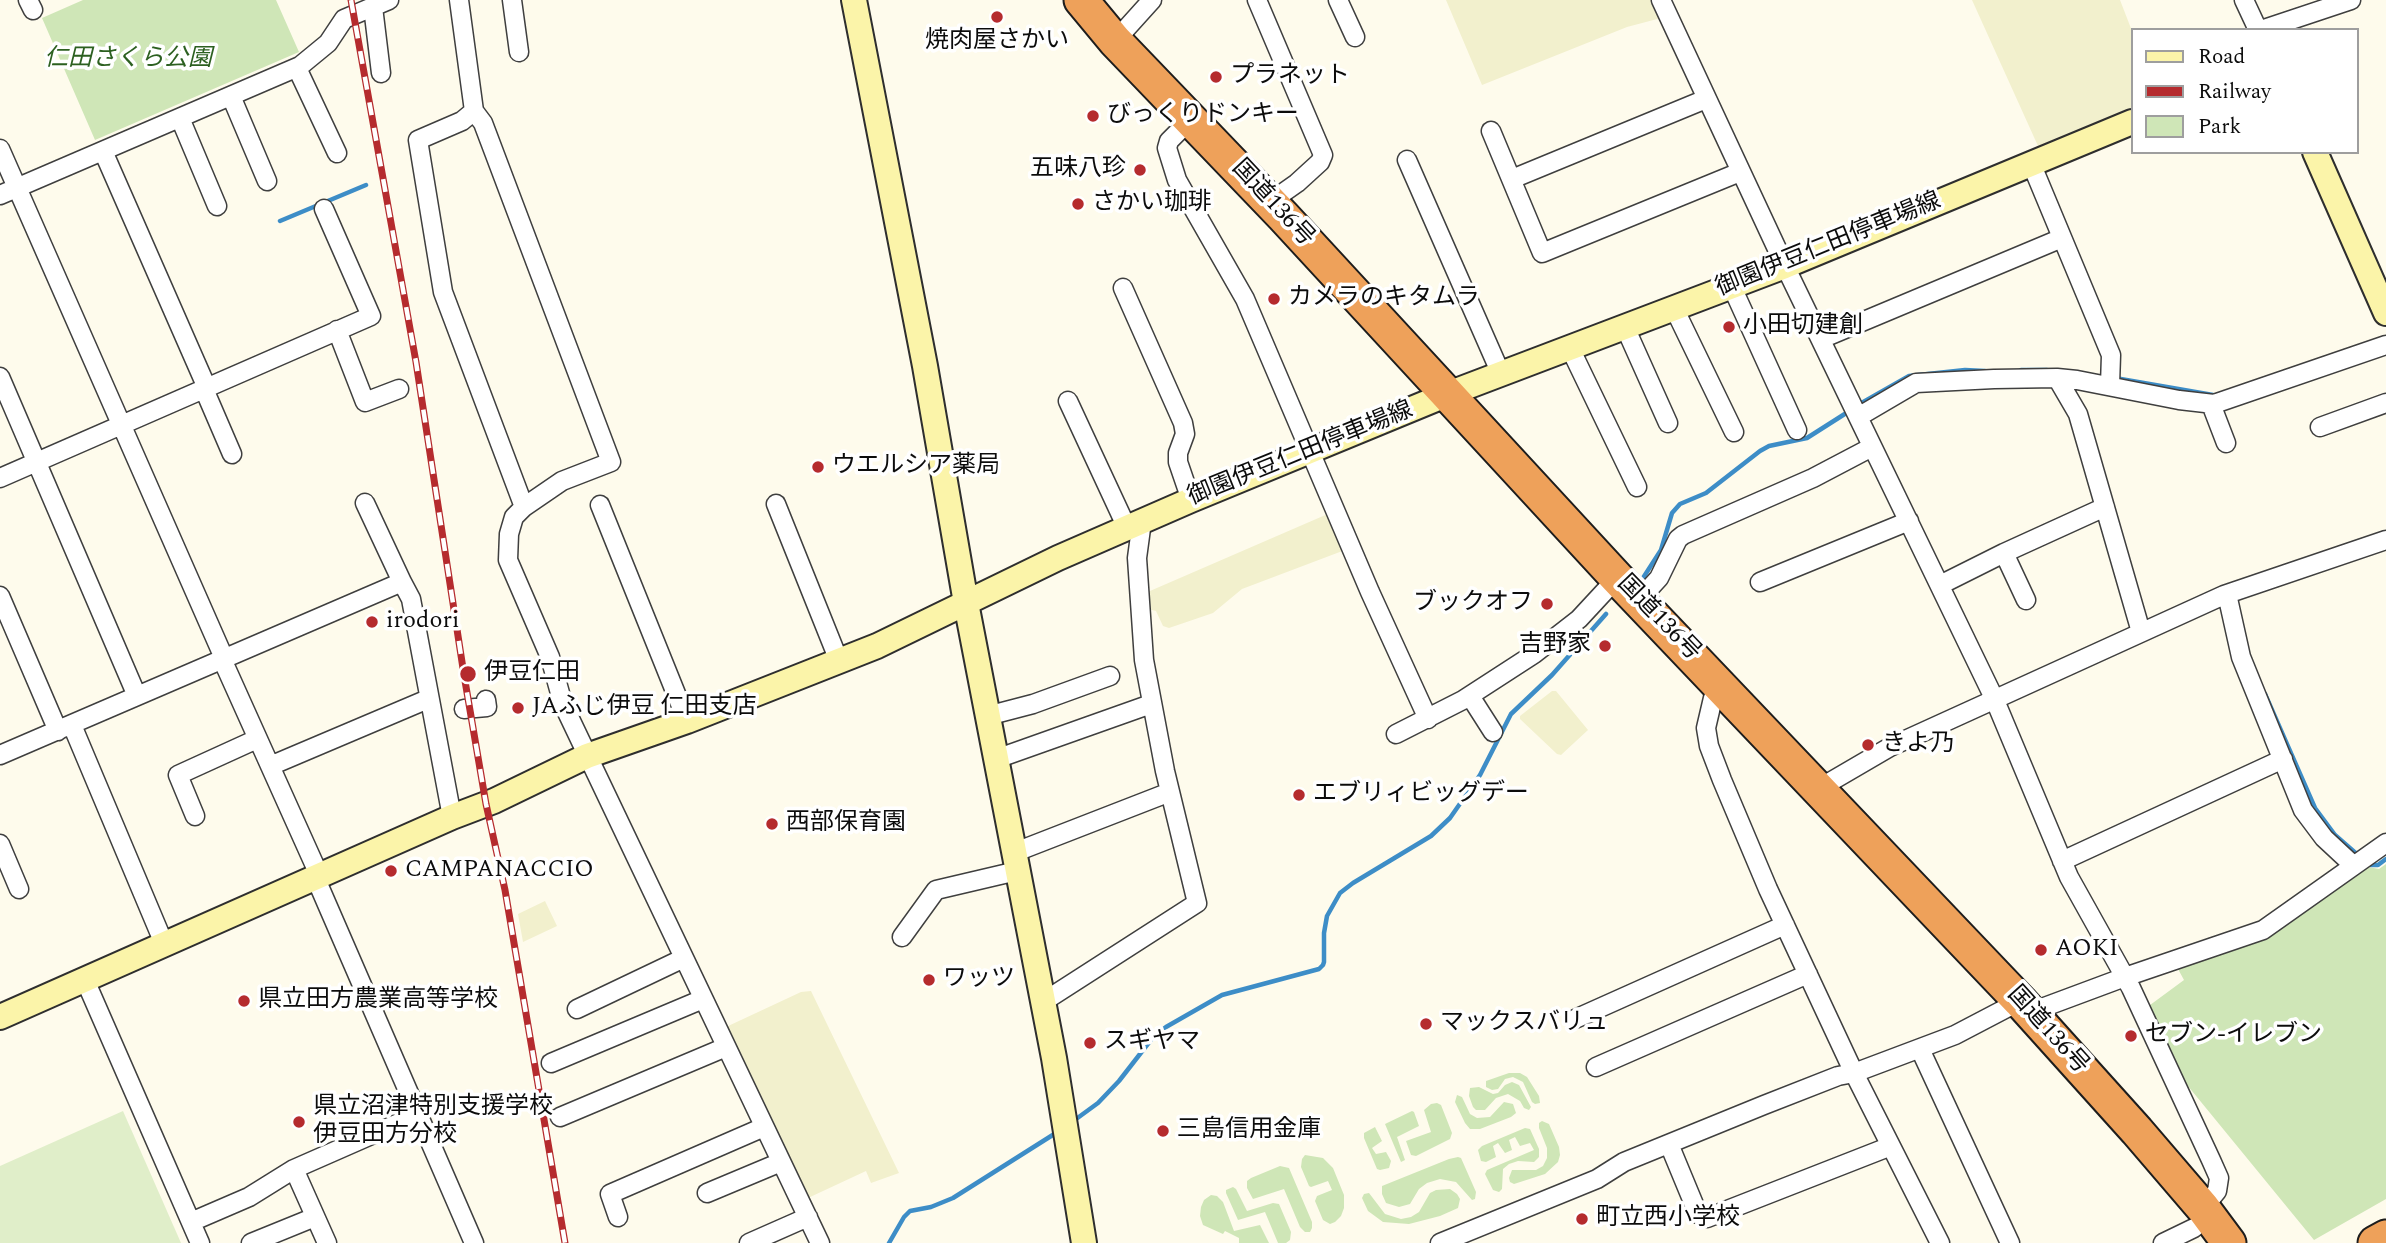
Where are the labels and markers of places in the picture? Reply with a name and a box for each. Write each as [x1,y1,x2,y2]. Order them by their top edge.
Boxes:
marker: 焼肉屋さかい [989,9,1005,25]
place label: 焼肉屋さかい [925,28,1069,56]
place label: プラネット [1230,63,1350,91]
marker: プラネット [1208,69,1224,85]
place label: びっくりドンキー [1107,102,1299,130]
marker: びっくりドンキー [1085,108,1101,124]
place label: 五味八珍 [1030,156,1126,184]
marker: 五味八珍 [1132,162,1148,178]
place label: さかい珈琲 [1092,190,1212,218]
marker: さかい珈琲 [1070,196,1086,212]
place label: カメラのキタムラ [1288,285,1480,313]
marker: カメラのキタムラ [1266,291,1282,307]
place label: 小田切建創 [1743,313,1863,341]
marker: 小田切建創 [1721,319,1737,335]
place label: ウエルシア薬局 [832,453,1000,481]
marker: ウエルシア薬局 [810,459,826,475]
place label: ブックオフ [1413,590,1533,618]
marker: ブックオフ [1539,596,1555,612]
place label: irodori [386,608,460,636]
marker: irodori [364,614,380,630]
place label: 吉野家 [1519,632,1591,660]
marker: 吉野家 [1597,638,1613,654]
place label: 伊豆仁田 [484,660,580,688]
marker: 伊豆仁田 [458,664,478,684]
place label: JAふじ伊豆 仁田支店 [532,694,756,722]
marker: JAふじ伊豆 仁田支店 [510,700,526,716]
place label: きよ乃 [1882,731,1954,759]
marker: きよ乃 [1860,737,1876,753]
place label: エブリィビッグデー [1313,781,1529,809]
marker: エブリィビッグデー [1291,787,1307,803]
place label: 西部保育園 [786,810,906,838]
marker: 西部保育園 [764,816,780,832]
place label: CAMPANACCIO [405,857,594,885]
marker: CAMPANACCIO [383,863,399,879]
place label: AOKI [2055,936,2118,964]
marker: AOKI [2033,942,2049,958]
place label: ワッツ [943,966,1015,994]
marker: ワッツ [921,972,937,988]
place label: 県立田方農業高等学校 [258,987,498,1015]
marker: 県立田方農業高等学校 [236,993,252,1009]
place label: マックスバリュ [1440,1010,1608,1038]
marker: マックスバリュ [1418,1016,1434,1032]
place label: セブン-イレブン [2145,1022,2322,1050]
marker: セブン-イレブン [2123,1028,2139,1044]
place label: スギヤマ [1104,1029,1200,1057]
marker: スギヤマ [1082,1035,1098,1051]
place label: 県立沼津特別支援学校 伊豆田方分校 [313,1094,553,1150]
marker: 県立沼津特別支援学校 伊豆田方分校 [291,1114,307,1130]
place label: 三島信用金庫 [1177,1117,1321,1145]
marker: 三島信用金庫 [1155,1123,1171,1139]
place label: 町立西小学校 [1596,1205,1740,1233]
marker: 町立西小学校 [1574,1211,1590,1227]

